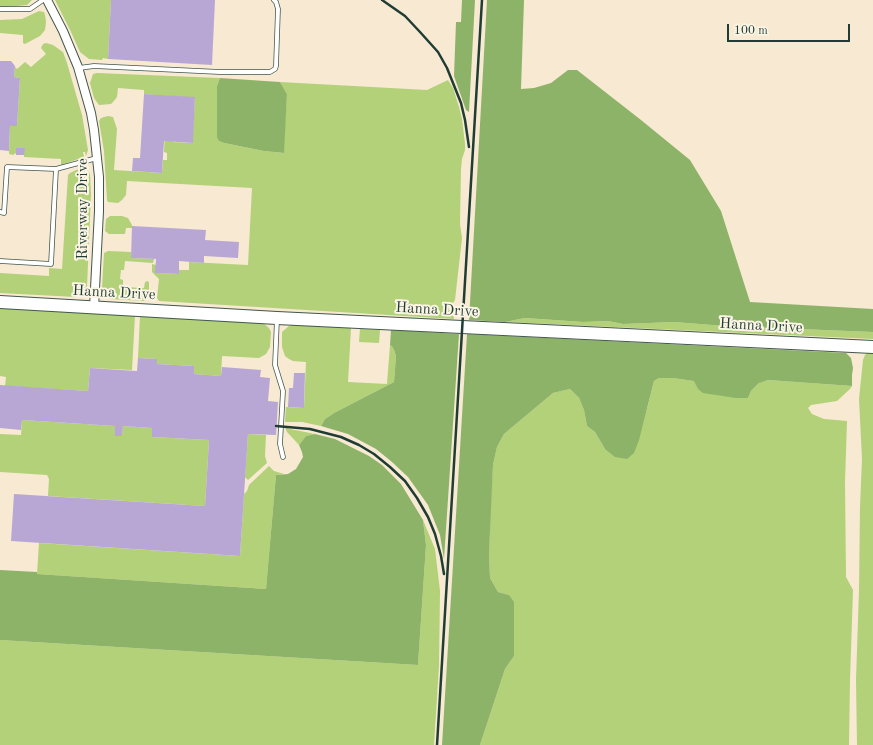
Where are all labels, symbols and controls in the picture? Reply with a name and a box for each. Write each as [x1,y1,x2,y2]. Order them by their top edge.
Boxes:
scale bar [729,16,852,42]
text: 100 m [734,25,768,37]
street label: Riverway Drive [74,158,92,260]
street label: Hanna Drive [72,282,156,304]
street label: Hanna Drive [395,299,479,321]
street label: Hanna Drive [719,315,803,337]

